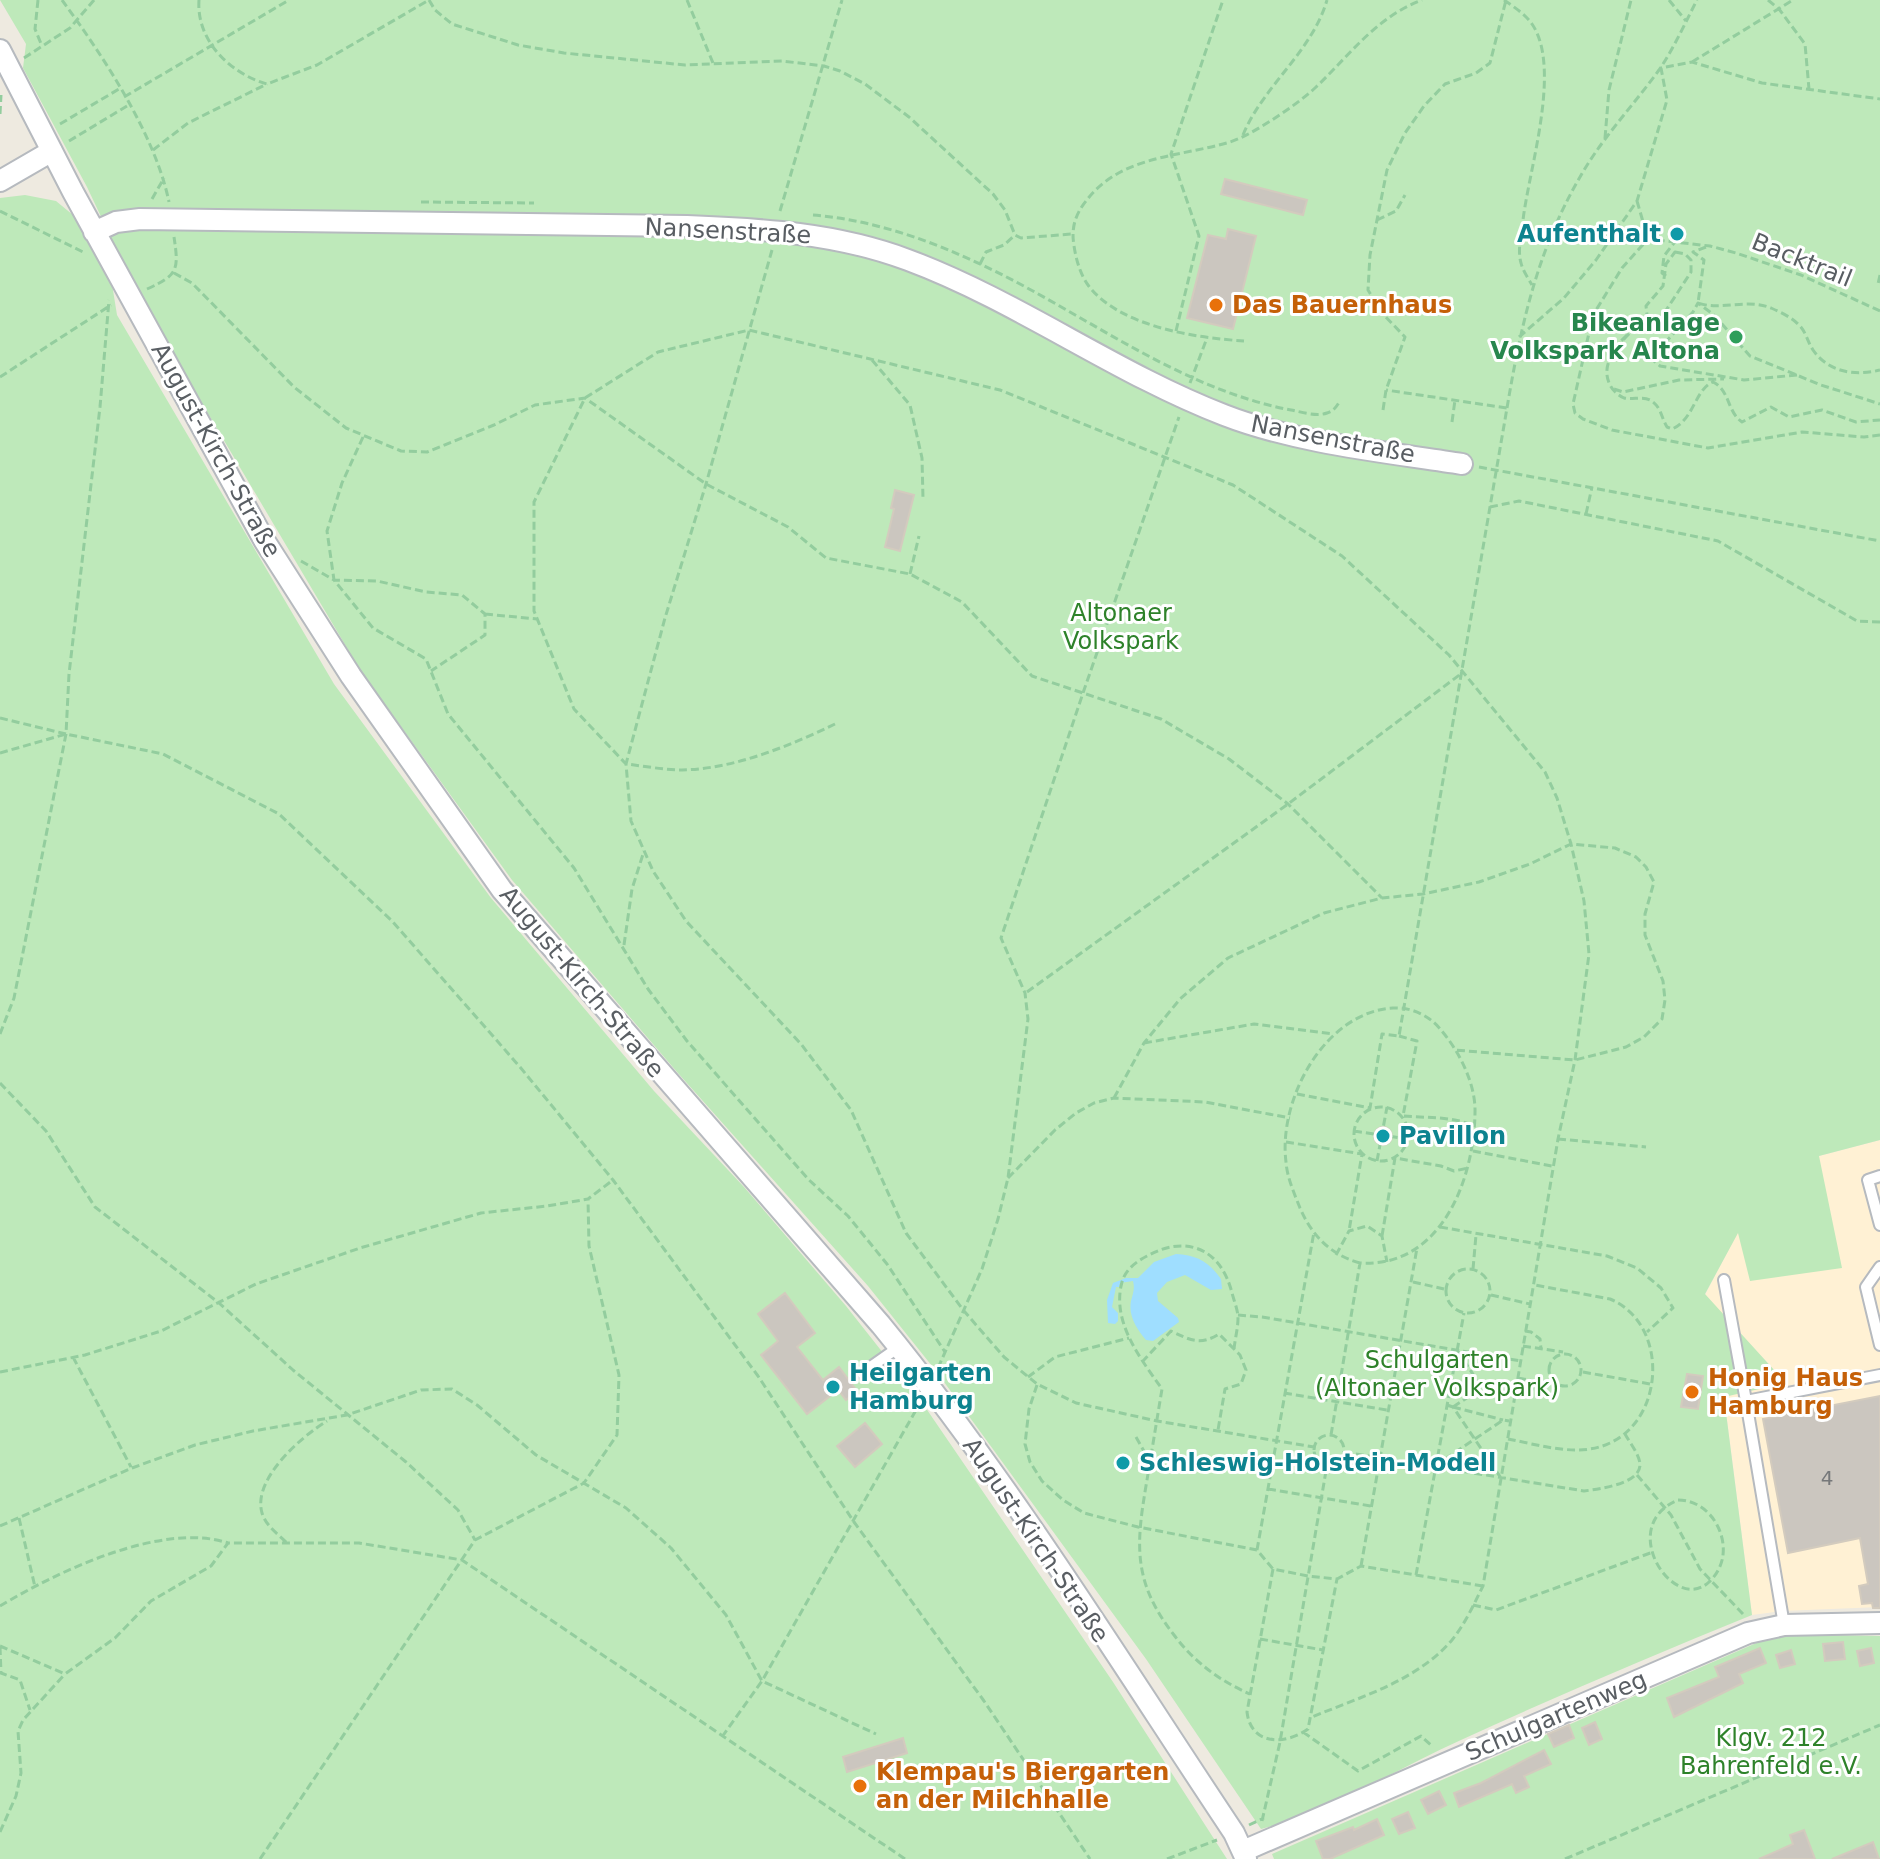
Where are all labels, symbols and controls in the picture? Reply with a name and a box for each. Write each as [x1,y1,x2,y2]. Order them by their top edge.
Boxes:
street label: Nansenstraße [644,213,812,249]
place label: Aufenthalt [1517,220,1661,248]
marker: Aufenthalt [1668,225,1686,243]
street label: Backtrail [1748,227,1856,293]
place label: Das Bauernhaus [1232,291,1452,319]
marker: Das Bauernhaus [1207,296,1225,314]
place label: Bikeanlage Volkspark Altona [1490,309,1720,365]
marker: Bikeanlage Volkspark Altona [1727,328,1745,346]
street label: August-Kirch-Straße [145,338,287,562]
street label: Nansenstraße [1248,409,1418,469]
park label: Altonaer Volkspark [1063,599,1179,655]
street label: August-Kirch-Straße [494,881,670,1083]
place label: Pavillon [1399,1122,1506,1150]
marker: Pavillon [1374,1127,1392,1145]
park label: Schulgarten (Altonaer Volkspark) [1315,1346,1559,1402]
place label: Heilgarten Hamburg [849,1359,992,1415]
place label: Honig Haus Hamburg [1708,1364,1863,1420]
marker: Heilgarten Hamburg [824,1378,842,1396]
marker: Honig Haus Hamburg [1683,1383,1701,1401]
street label: August-Kirch-Straße [957,1432,1115,1648]
place label: Schleswig-Holstein-Modell [1139,1449,1496,1477]
marker: Schleswig-Holstein-Modell [1114,1454,1132,1472]
house number: 4 [1821,1466,1833,1490]
street label: Schulgartenweg [1461,1665,1651,1767]
park label: Klgv. 212 Bahrenfeld e.V. [1680,1724,1862,1780]
place label: Klempau's Biergarten an der Milchhalle [876,1758,1169,1814]
marker: Klempau's Biergarten an der Milchhalle [851,1777,869,1795]

